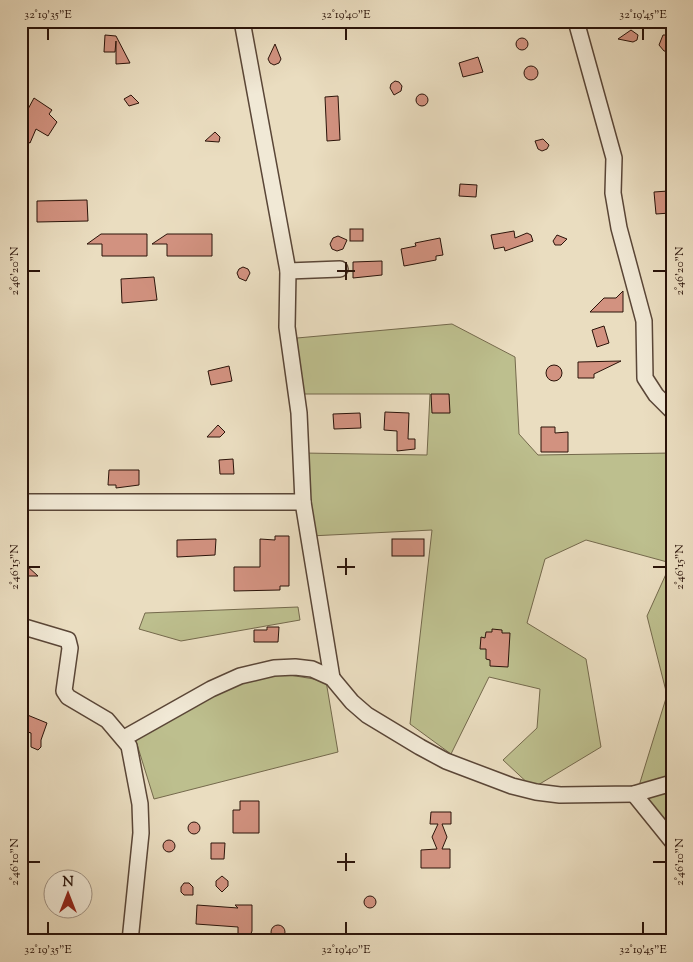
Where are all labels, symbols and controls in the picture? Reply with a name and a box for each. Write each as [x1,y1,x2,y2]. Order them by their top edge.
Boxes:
text: 32°19'35"E [24,6,72,24]
text: 32°19'40"E [321,6,371,24]
text: 32°19'45"E [619,6,667,24]
text: 2°46'20"N [6,246,24,295]
text: 2°46'20"N [671,246,689,295]
text: 2°46'15"N [6,544,24,590]
text: 2°46'15"N [671,544,689,590]
text: 2°46'10"N [6,838,24,886]
text: 2°46'10"N [671,838,689,886]
north arrow [42,870,92,920]
text: N [62,873,74,893]
text: 32°19'35"E [24,941,72,959]
text: 32°19'40"E [321,941,371,959]
text: 32°19'45"E [619,941,667,959]

